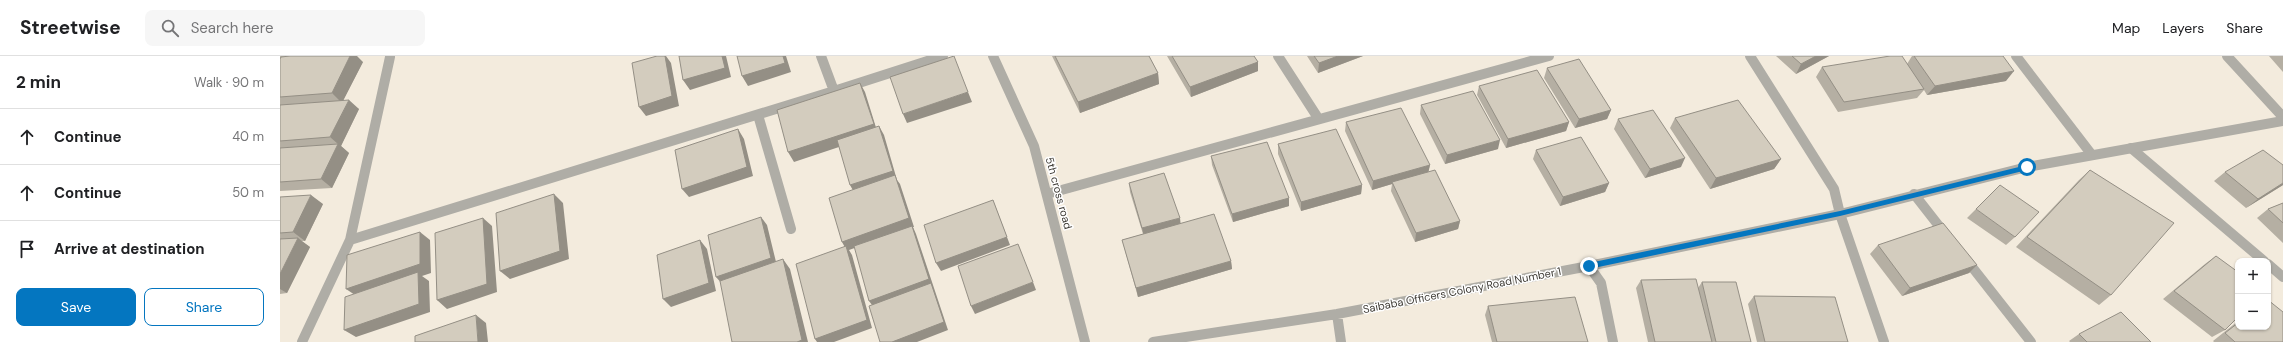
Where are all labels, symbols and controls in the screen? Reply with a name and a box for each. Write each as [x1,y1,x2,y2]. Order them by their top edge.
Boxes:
search box [145,10,425,46]
text: Streetwise [20,15,121,40]
icon: search [159,17,181,39]
text: Search here [191,18,273,38]
text: Map [2112,19,2140,37]
text: Layers [2162,19,2204,37]
text: Share [2226,19,2263,37]
text: 2 min [16,71,61,93]
text: Walk · 90 m [194,74,264,91]
icon: ahead [16,126,38,148]
text: Continue [54,127,122,147]
text: 40 m [232,128,264,145]
street label: 5th cross road [1043,155,1075,231]
route start [2018,158,2036,176]
icon: ahead [16,182,38,204]
text: Continue [54,183,122,203]
text: 50 m [232,184,264,201]
icon: arrive [16,238,38,260]
text: Arrive at destination [54,239,205,259]
route end [1580,257,1598,275]
map controls [2235,258,2271,330]
button: + [2235,258,2271,294]
street label: Saibaba Officers Colony Road Number 1 [1362,264,1562,316]
button: Save [16,288,136,326]
button: Share [144,288,264,326]
button: − [2235,294,2271,330]

